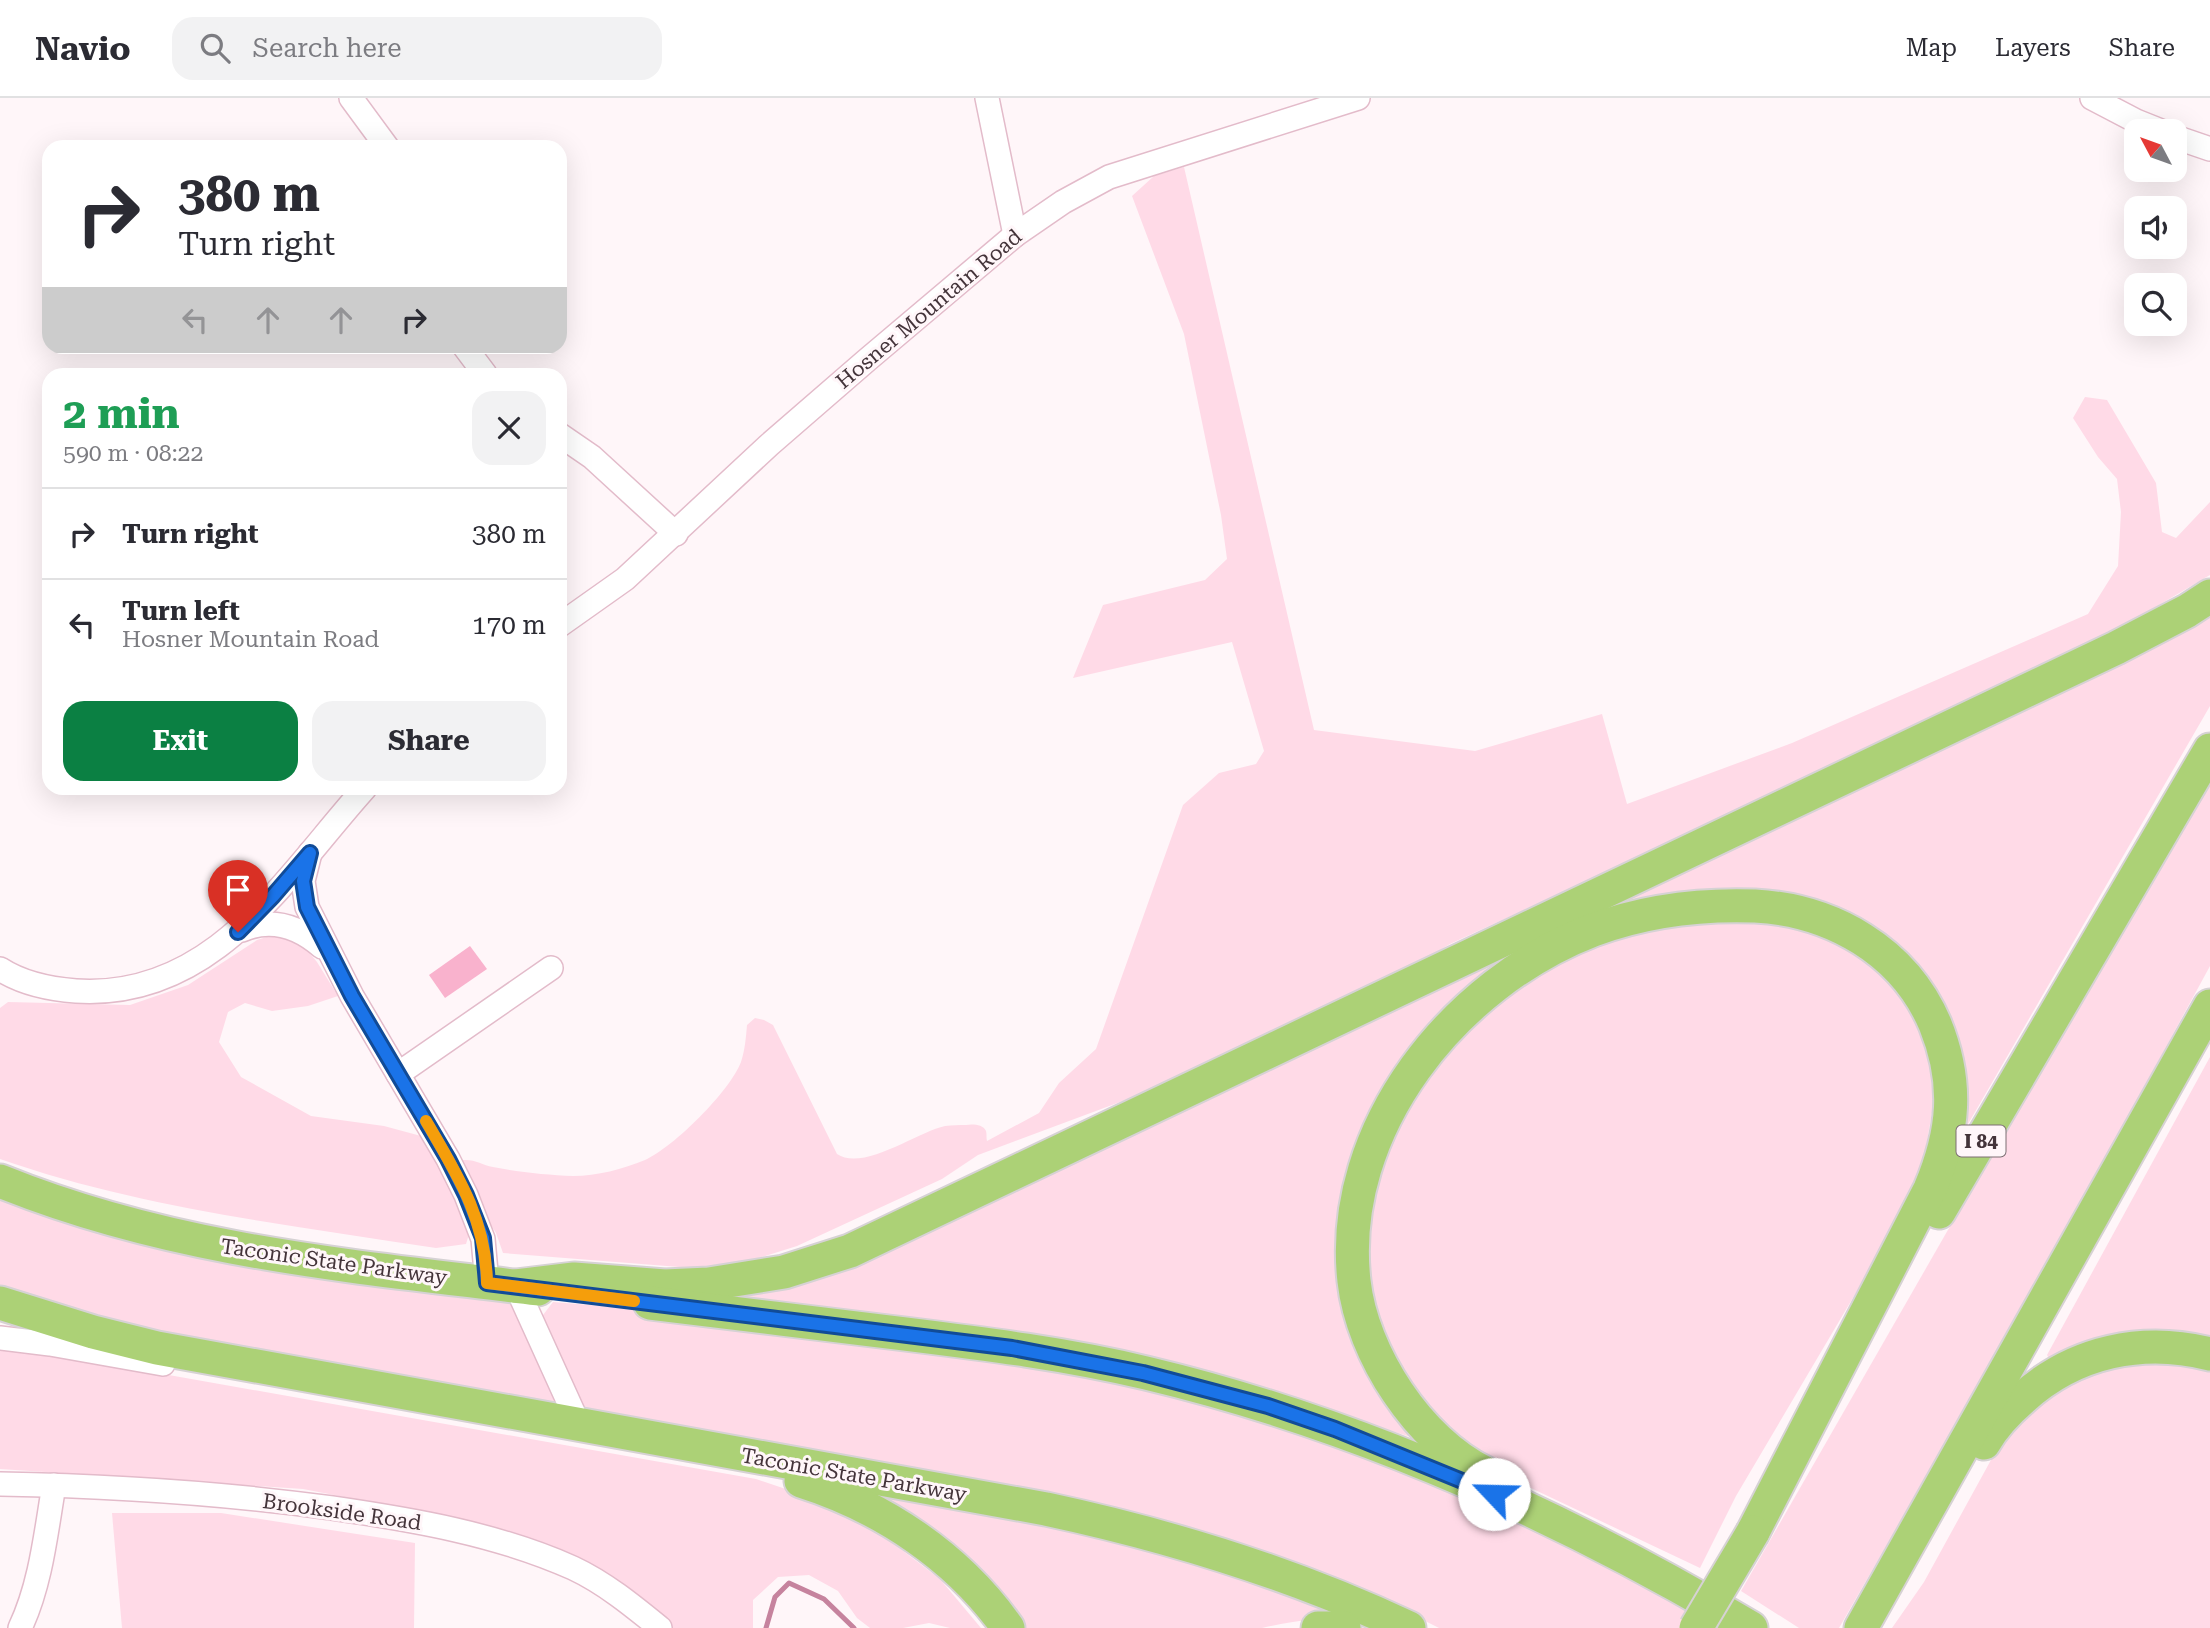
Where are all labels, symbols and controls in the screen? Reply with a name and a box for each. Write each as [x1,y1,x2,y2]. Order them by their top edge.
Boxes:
search box [172,17,662,80]
text: Navio [35,29,130,68]
icon: search [196,29,234,67]
text: Search here [252,33,401,63]
text: Map [1906,34,1957,62]
text: Layers [1995,34,2071,62]
text: Share [2109,34,2175,62]
north arrow [2124,119,2188,182]
map controls [2124,119,2187,336]
text: 380 m [178,166,320,223]
icon: right [63,168,154,259]
button: sound [2124,196,2187,259]
street label: Hosner Mountain Road [831,224,1027,394]
text: Turn right [178,225,335,263]
button: search [2124,273,2187,336]
icon: left [176,301,214,339]
icon: ahead [249,301,287,339]
icon: ahead [322,301,360,339]
icon: right [395,301,433,339]
text: 2 min [63,389,180,438]
button: close [472,391,546,465]
text: 590 m · 08:22 [63,440,203,467]
icon: right [63,515,101,553]
text: Turn right [122,519,258,549]
text: 380 m [472,519,546,549]
text: Turn left [122,596,240,626]
icon: left [63,606,101,644]
text: 170 m [472,610,546,640]
text: Hosner Mountain Road [122,626,379,653]
button: Exit [63,701,298,781]
button: Share [312,701,546,781]
pin [208,860,268,932]
icon: arrive [219,871,257,909]
road number: I 84 [1956,1126,2006,1156]
street label: Taconic State Parkway [219,1234,449,1290]
street label: Taconic State Parkway [739,1443,969,1507]
position arrow [1457,1457,1531,1531]
street label: Brookside Road [261,1489,423,1535]

